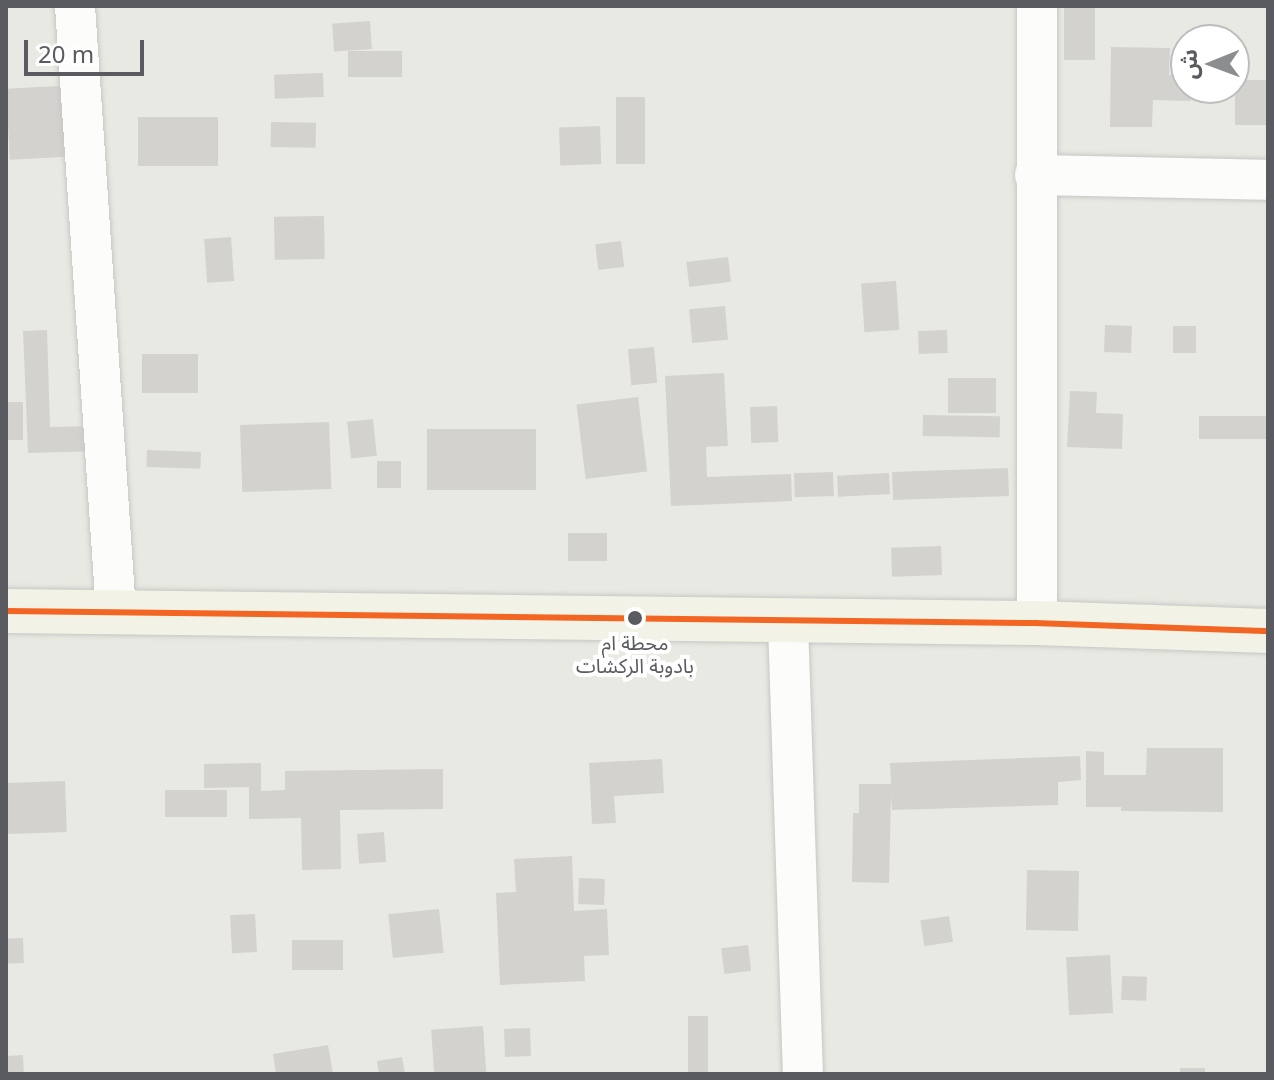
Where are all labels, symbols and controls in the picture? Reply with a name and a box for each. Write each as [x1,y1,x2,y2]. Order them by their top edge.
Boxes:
scale bar [28,24,148,74]
north arrow [1170,24,1250,104]
text: 20 m [38,37,94,70]
text: ش [1173,49,1203,80]
marker: محطة ام بادوبة الركشات [627,610,643,626]
place label: محطة ام بادوبة الركشات [576,630,694,677]

